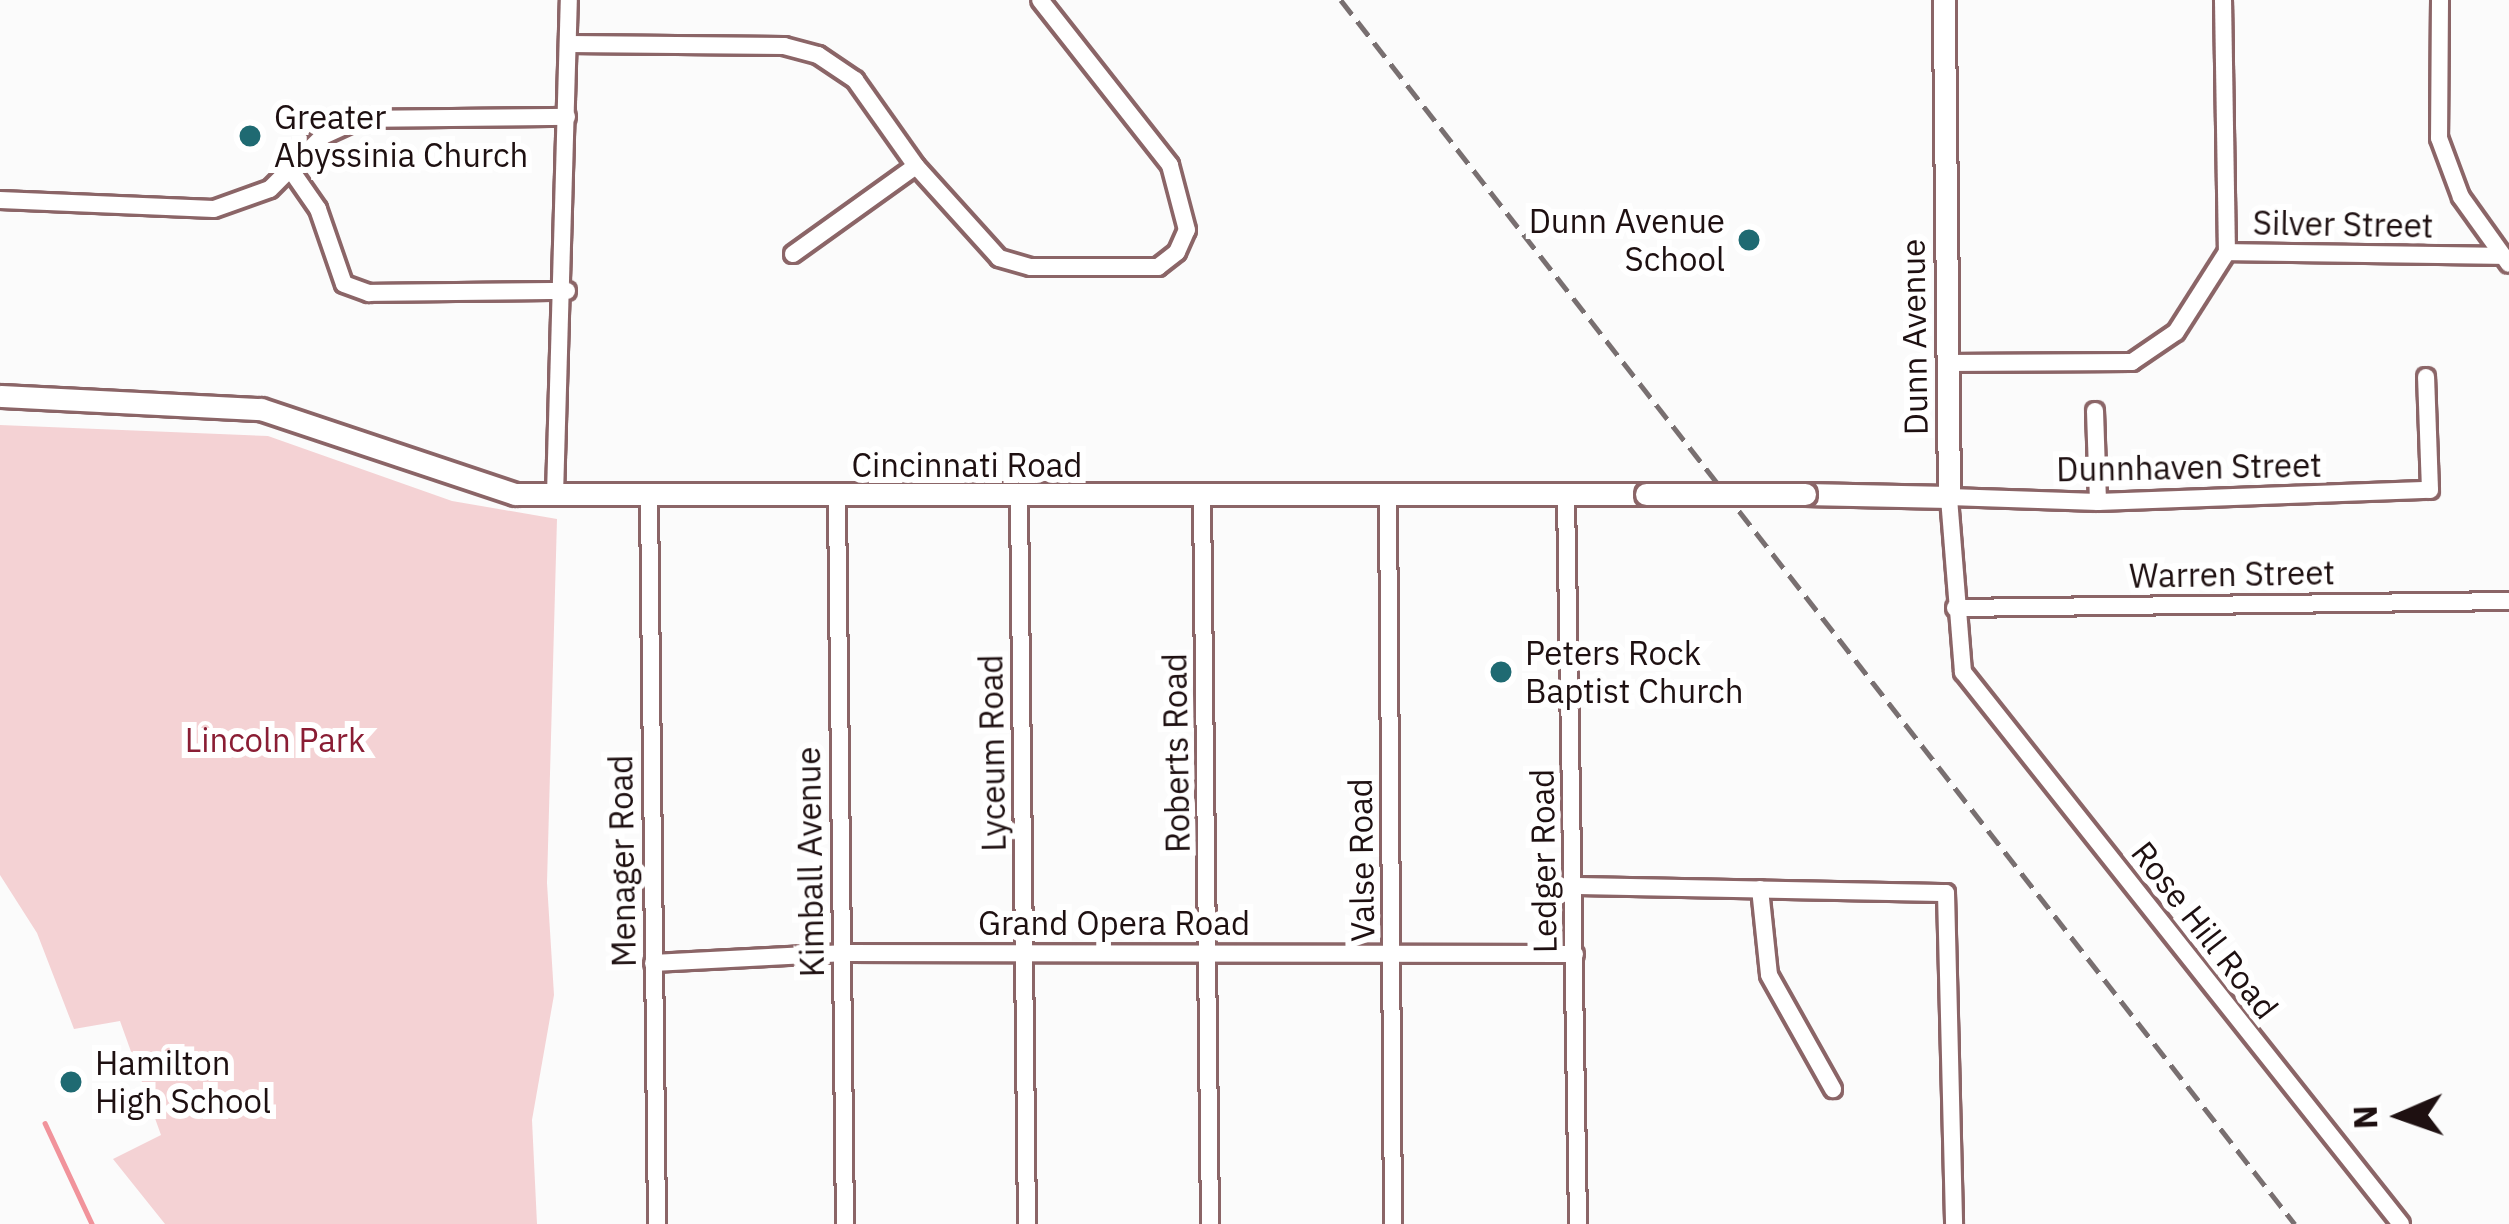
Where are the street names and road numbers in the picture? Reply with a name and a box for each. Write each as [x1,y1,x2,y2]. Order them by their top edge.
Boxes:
street label: Silver Street [2252,203,2434,245]
street label: Dunn Avenue [1892,238,1936,436]
street label: Cincinnati Road [852,445,1082,485]
street label: Dunnhaven Street [2056,445,2322,489]
street label: Warren Street [2129,552,2335,596]
street label: Roberts Road [1154,653,1198,853]
street label: Lyceum Road [970,654,1014,852]
street label: Kimball Avenue [788,746,832,978]
street label: Menager Road [600,754,644,968]
street label: Ledger Road [1522,768,1564,954]
street label: Valse Road [1340,778,1382,942]
street label: Rose Hill Road [2123,833,2287,1027]
street label: Grand Opera Road [978,903,1250,943]

